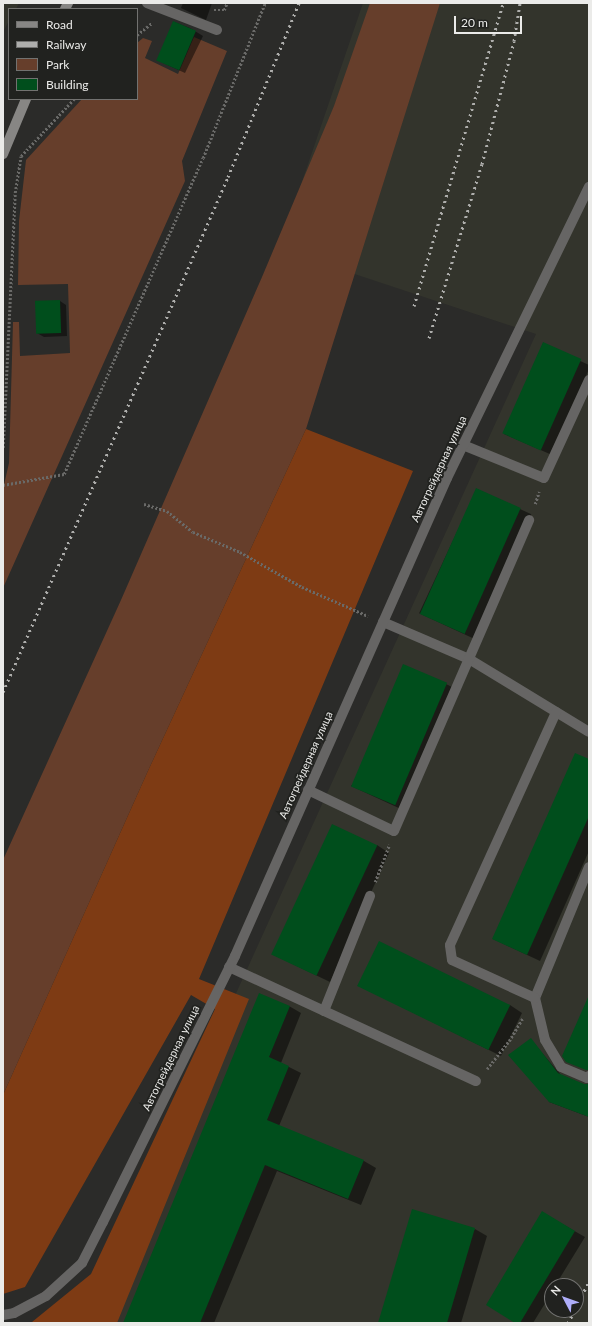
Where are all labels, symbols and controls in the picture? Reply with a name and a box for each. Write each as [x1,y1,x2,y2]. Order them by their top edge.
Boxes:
legend [8,8,138,100]
scale bar [456,8,524,34]
text: 20 m [461,15,488,30]
text: Road [46,17,73,32]
text: Railway [46,37,86,52]
text: Park [46,57,69,72]
text: Building [46,77,89,92]
street label: Автогрейдерная улица [409,414,469,524]
street label: Автогрейдерная улица [276,709,336,821]
street label: Автогрейдерная улица [140,1003,202,1113]
north arrow [544,1278,584,1318]
text: N [548,1283,563,1298]

